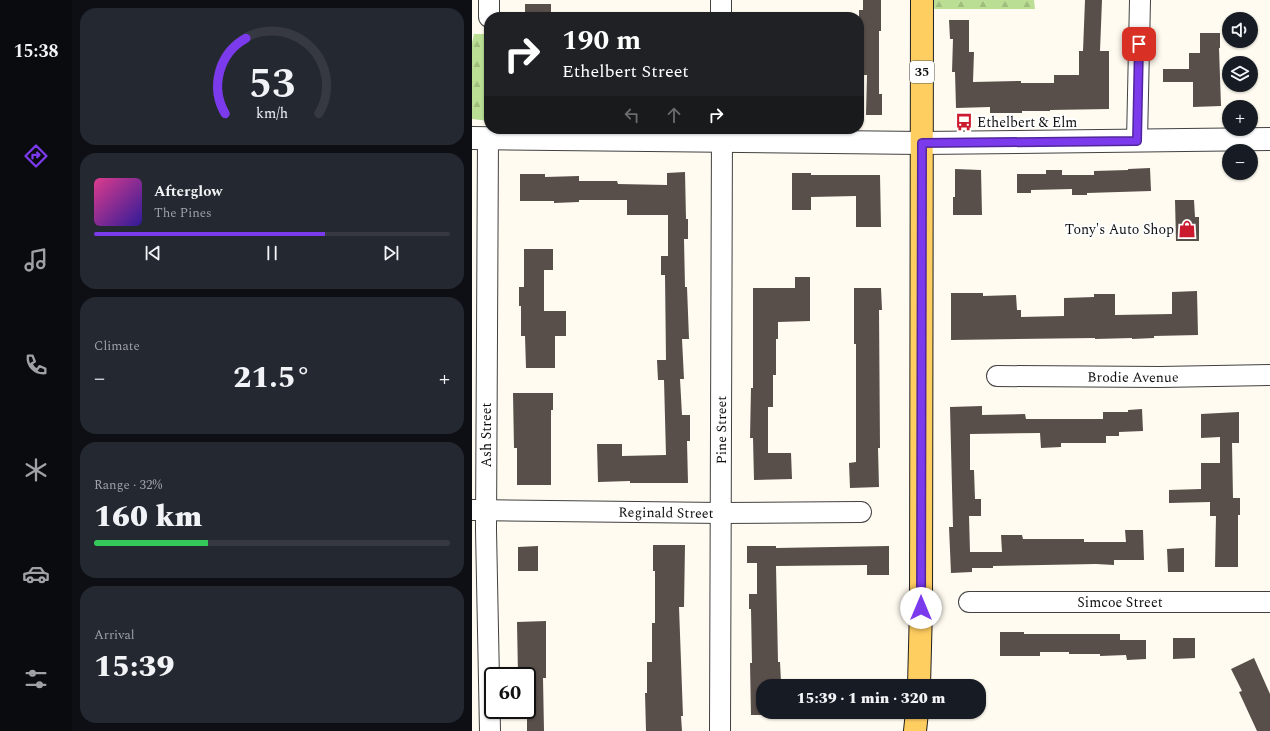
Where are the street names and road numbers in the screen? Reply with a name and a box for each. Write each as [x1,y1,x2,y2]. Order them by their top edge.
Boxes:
road number: 35 [910,61,934,83]
street label: Brodie Avenue [1087,366,1179,388]
street label: Pine Street [710,396,732,464]
street label: Ash Street [476,403,497,467]
street label: Reginald Street [618,501,714,523]
street label: Simcoe Street [1077,592,1163,613]

